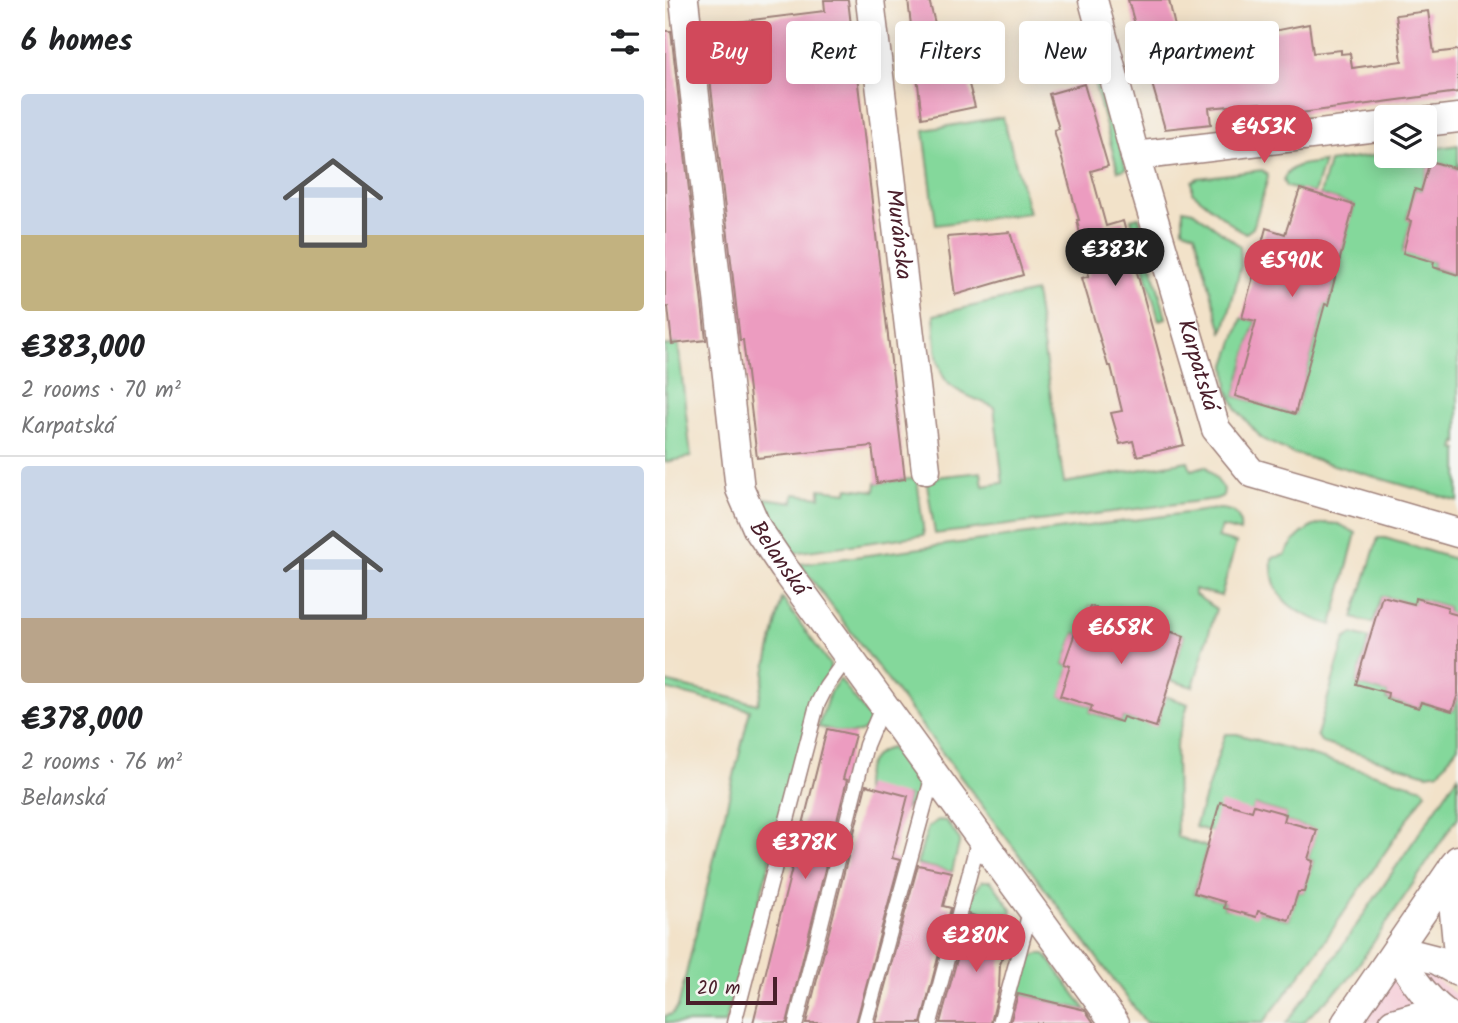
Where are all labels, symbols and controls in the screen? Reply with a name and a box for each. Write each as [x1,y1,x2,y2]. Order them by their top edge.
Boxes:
text: 6 homes [21,18,133,66]
chip: Buy [686,21,772,84]
chip: Rent [786,21,881,84]
chip: Filters [895,21,1005,84]
chip: New [1019,21,1111,84]
chip: Apartment [1125,21,1279,84]
icon: filters [606,23,644,61]
map controls [1374,105,1437,168]
button: layers [1374,105,1437,168]
pin: €453K [1215,106,1313,165]
text: €453K [1231,110,1297,146]
icon: home [270,140,396,266]
street label: Muránska [875,187,921,282]
pin: €383K [1066,229,1164,288]
text: €383K [1081,233,1149,269]
pin: €590K [1243,240,1341,299]
text: €590K [1260,244,1324,280]
street label: Karpatská [1166,315,1228,418]
text: €383,000 [21,325,145,373]
text: 2 rooms · 70 m² [21,373,181,409]
text: Karpatská [21,409,115,445]
icon: home [270,512,396,638]
street label: Belanská [739,514,818,606]
pin: €658K [1072,606,1170,666]
text: €658K [1088,611,1154,647]
text: €378,000 [21,697,142,745]
text: 2 rooms · 76 m² [21,745,182,781]
text: Belanská [21,781,106,817]
pin: €378K [756,822,854,881]
text: €378K [772,826,838,862]
pin: €280K [927,914,1025,974]
text: €280K [942,919,1010,955]
scale bar [686,974,777,1006]
text: 20 m [697,974,740,1004]

